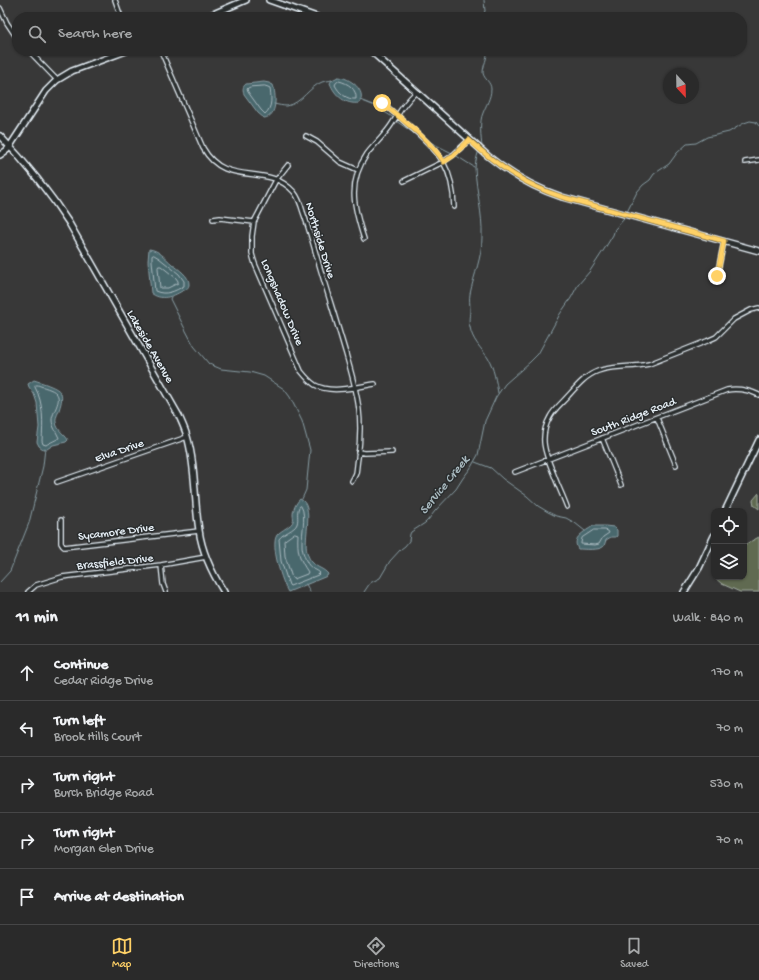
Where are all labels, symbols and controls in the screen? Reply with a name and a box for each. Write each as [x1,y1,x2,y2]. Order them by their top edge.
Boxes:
search box [12,12,747,56]
icon: search [26,23,48,45]
text: Search here [58,25,132,43]
north arrow [663,68,699,104]
route start [373,94,391,112]
street label: Northside Drive [301,201,338,281]
street label: Longshadow Drive [257,258,306,349]
route end [708,267,726,285]
street label: Lakeside Avenue [123,308,176,387]
street label: South Ridge Road [589,395,679,440]
street label: Elva Drive [93,437,147,467]
water label: Service Creek [417,452,474,518]
map controls [711,508,747,580]
button: locate [711,508,747,544]
street label: Sycamore Drive [77,521,156,545]
button: layers [711,544,747,580]
street label: Brassfield Drive [75,552,155,574]
text: 11 min [16,608,58,628]
text: Walk · 840 m [673,611,743,626]
text: Continue [54,656,108,674]
icon: ahead [16,662,38,684]
text: 170 m [711,665,743,680]
text: Cedar Ridge Drive [54,674,153,689]
text: Turn left [54,712,105,730]
icon: left [16,718,38,740]
text: 70 m [717,721,743,736]
text: Brook Hills Court [54,730,141,745]
text: Turn right [54,768,114,786]
icon: right [16,774,38,796]
text: 530 m [710,777,743,792]
text: Burch Bridge Road [54,786,153,801]
text: Turn right [54,824,114,842]
icon: right [16,830,38,852]
text: 70 m [717,833,743,848]
text: Morgan Glen Drive [54,842,154,857]
icon: arrive [16,886,38,908]
text: Arrive at destination [54,888,184,906]
tab: Map [111,935,133,971]
tab: Directions [354,935,399,971]
tab: Saved [620,935,648,971]

